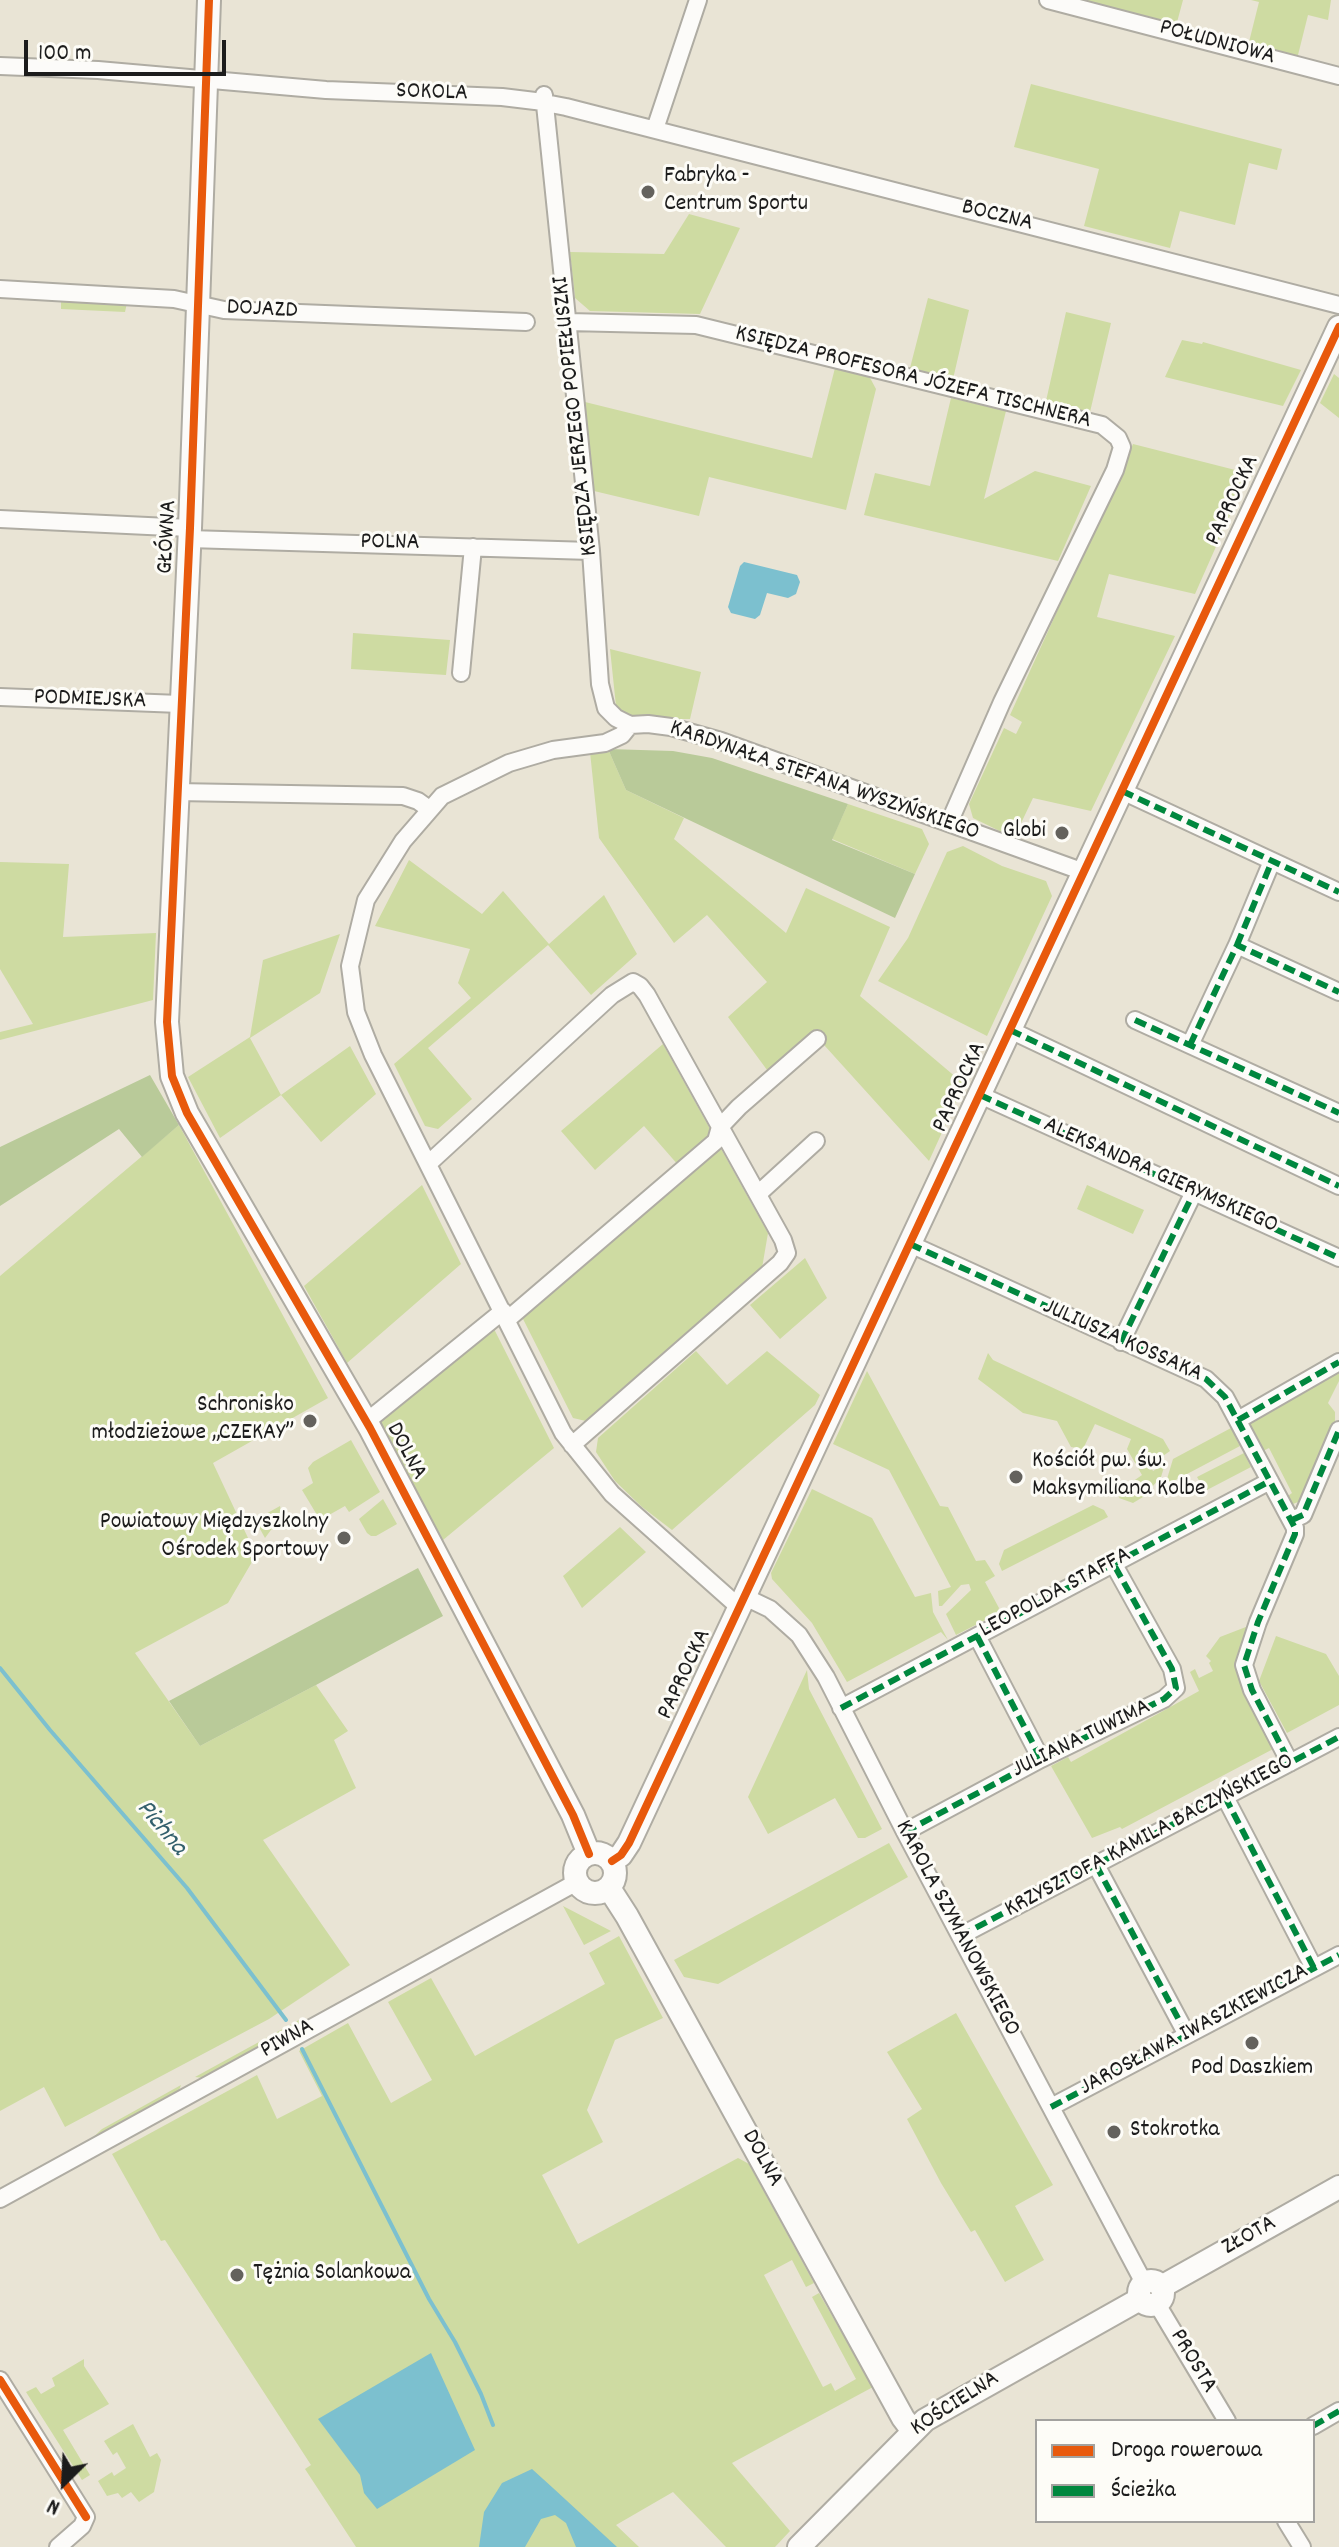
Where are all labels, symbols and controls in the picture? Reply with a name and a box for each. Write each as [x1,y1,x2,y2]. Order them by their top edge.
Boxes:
street label: POŁUDNIOWA [1156,15,1278,73]
scale bar [28,24,230,74]
text: 100 m [38,37,91,71]
street label: SOKOLA [395,78,469,110]
place label: Fabryka - Centrum Sportu [664,164,808,220]
marker: Fabryka - Centrum Sportu [639,183,657,201]
street label: BOCZNA [958,194,1036,240]
street label: KSIĘDZA JERZEGO POPIEŁUSZKI [548,275,606,557]
street label: DOJAZD [226,295,298,327]
street label: KSIĘDZA PROFESORA JÓZEFA TISCHNERA [732,321,1094,437]
street label: PAPROCKA [1201,451,1267,551]
street label: GŁÓWNA [153,499,185,575]
street label: POLNA [360,529,420,559]
street label: PODMIEJSKA [33,685,147,717]
street label: KARDYNAŁA STEFANA WYSZYŃSKIEGO [665,715,983,849]
place label: Globi [1003,819,1046,847]
marker: Globi [1053,824,1071,842]
street label: PAPROCKA [928,1038,994,1138]
street label: ALEKSANDRA GIERYMSKIEGO [1038,1112,1282,1242]
street label: JULIUSZA KOSSAKA [1037,1294,1207,1390]
place label: Schronisko młodzieżowe „CZEKAY” [92,1393,294,1449]
marker: Schronisko młodzieżowe „CZEKAY” [301,1412,319,1430]
street label: DOLNA [378,1418,432,1486]
place label: Kościół pw. św. Maksymiliana Kolbe [1032,1449,1205,1505]
marker: Kościół pw. św. Maksymiliana Kolbe [1007,1468,1025,1486]
place label: Powiatowy Międzyszkolny Ośrodek Sportowy [100,1510,328,1566]
marker: Powiatowy Międzyszkolny Ośrodek Sportowy [335,1529,353,1547]
street label: LEOPOLDA STAFFA [975,1542,1137,1646]
street label: PAPROCKA [653,1625,719,1725]
street label: JULIANA TUWIMA [1008,1694,1156,1786]
street label: KRZYSZTOFA KAMILA BACZYŃSKIEGO [1001,1749,1299,1925]
water label: Pichna [128,1795,192,1863]
street label: KAROLA SZYMANOWSKIEGO [887,1816,1025,2042]
street label: JAROSŁAWA IWASZKIEWICZA [1076,1958,1314,2104]
street label: PIWNA [256,2014,320,2066]
marker: Pod Daszkiem [1243,2034,1261,2052]
place label: Pod Daszkiem [1191,2056,1313,2084]
place label: Stokrotka [1130,2118,1219,2146]
marker: Stokrotka [1105,2123,1123,2141]
street label: DOLNA [734,2125,788,2193]
street label: ZŁOTA [1218,2211,1282,2263]
place label: Tężnia Solankowa [253,2261,411,2289]
marker: Tężnia Solankowa [228,2266,246,2284]
street label: PROSTA [1162,2325,1222,2399]
street label: KOŚCIELNA [906,2366,1006,2444]
legend [1035,2419,1315,2523]
text: Droga rowerowa [1111,2434,1262,2468]
north arrow [24,2443,104,2523]
text: Ścieżka [1111,2474,1176,2508]
text: N [43,2489,65,2522]

